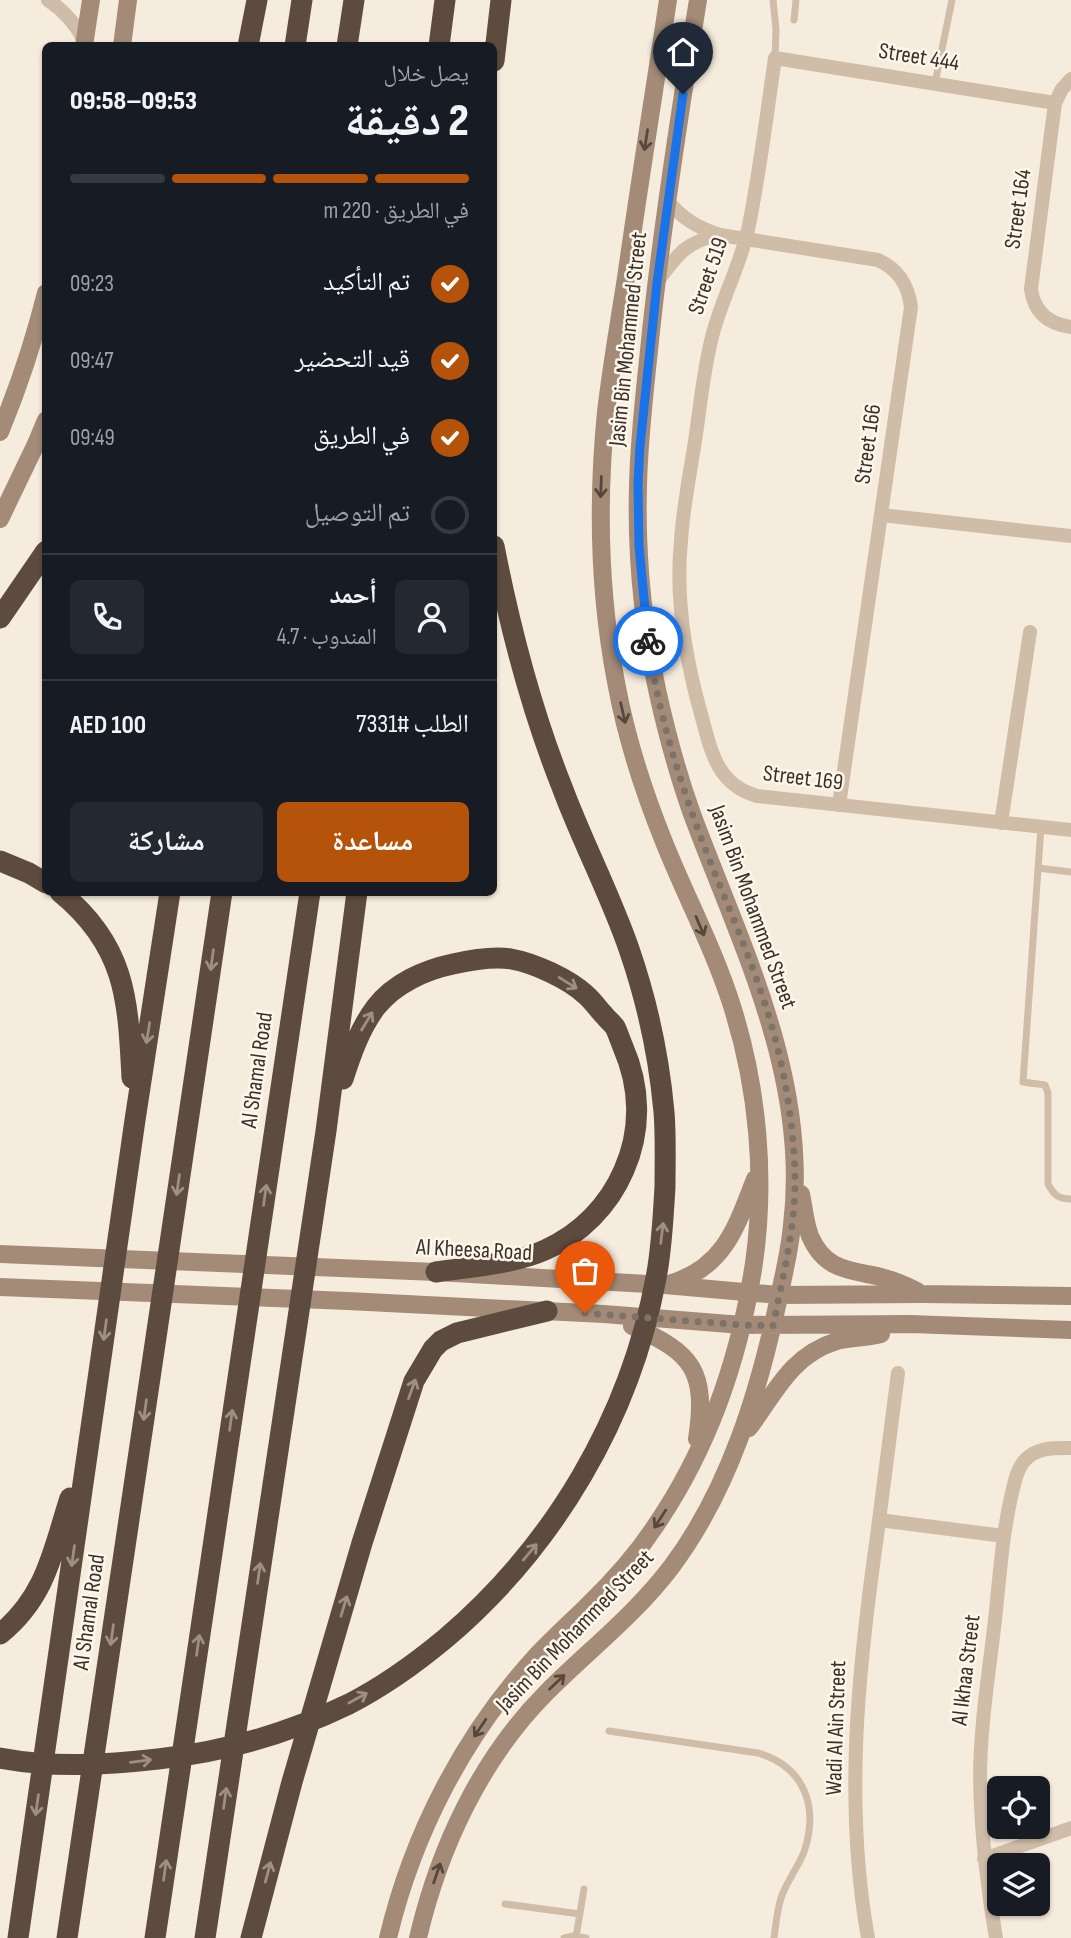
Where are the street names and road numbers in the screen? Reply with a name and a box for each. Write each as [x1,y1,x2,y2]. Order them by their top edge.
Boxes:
street label: Street 444 [877,37,962,77]
street label: Street 164 [999,167,1038,251]
street label: Jasim Bin Mohammed Street [603,231,653,448]
street label: Street 519 [682,234,734,318]
street label: Street 166 [849,402,887,486]
street label: Street 169 [761,759,845,797]
street label: Jasim Bin Mohammed Street [703,800,803,1013]
street label: Al Shamal Road [235,1010,279,1131]
street label: Al Kheesa Road [414,1233,533,1267]
street label: Jasim Bin Mohammed Street [490,1544,660,1719]
street label: Al Shamal Road [67,1552,111,1673]
street label: Al Ikhaa Street [945,1613,987,1728]
street label: Wadi Al Ain Street [820,1660,852,1796]

